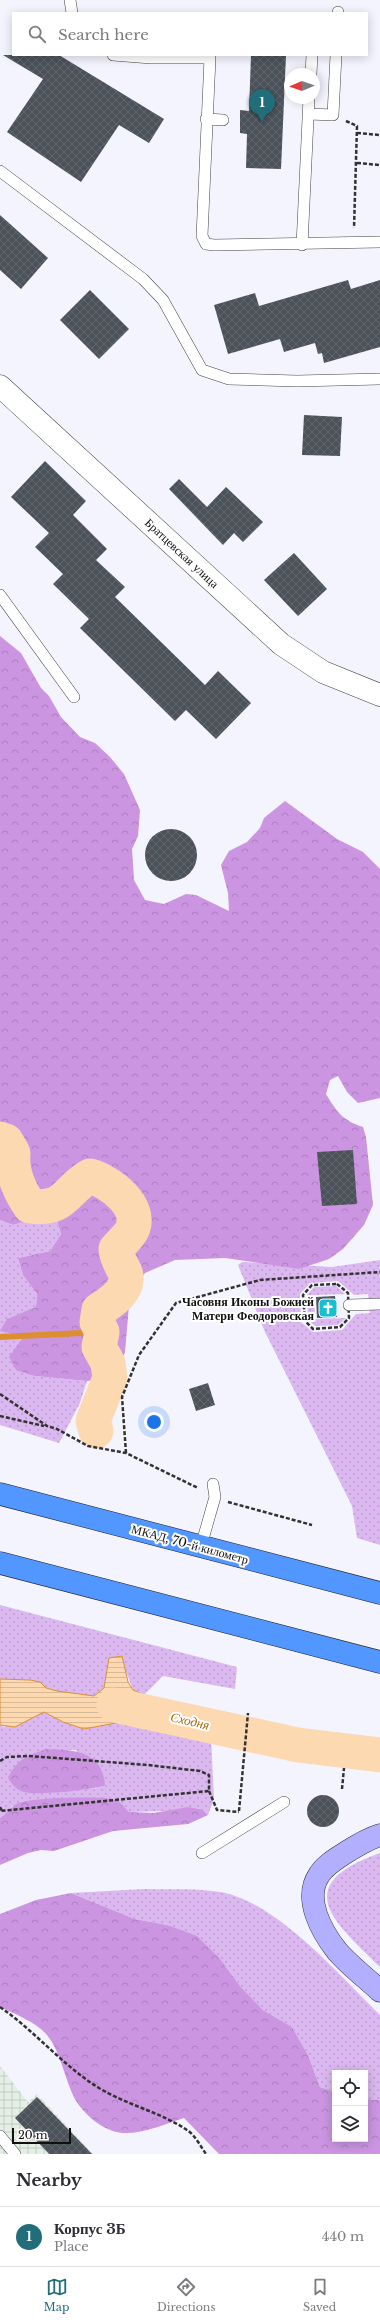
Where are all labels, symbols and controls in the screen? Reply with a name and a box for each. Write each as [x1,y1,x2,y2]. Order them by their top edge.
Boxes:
search box [12,12,368,56]
icon: search [26,23,48,45]
text: Search here [58,25,149,44]
north arrow [284,68,320,104]
pin: 1 [249,89,275,122]
street label: Братцевская улица [142,515,222,591]
place label: Часовня Иконы Божией Матери Феодоровская [182,1294,314,1323]
church icon: Часовня Иконы Божией Матери Феодоровская [317,1297,339,1319]
your location [144,1412,164,1432]
street label: МКАД, 70-й километр [130,1521,250,1567]
water label: Сходня [169,1708,211,1734]
map controls [332,2070,368,2142]
button: locate [332,2070,368,2106]
button: layers [332,2106,368,2142]
scale bar [12,2126,71,2145]
text: 20 m [18,2128,48,2142]
text: Nearby [16,2170,82,2191]
text: Корпус 3Б [54,2219,126,2238]
text: 1 [26,2228,32,2245]
text: 440 m [322,2228,364,2245]
text: Place [54,2238,89,2255]
tab: Map [44,2276,69,2314]
tab: Directions [157,2276,215,2314]
tab: Saved [303,2276,336,2314]

